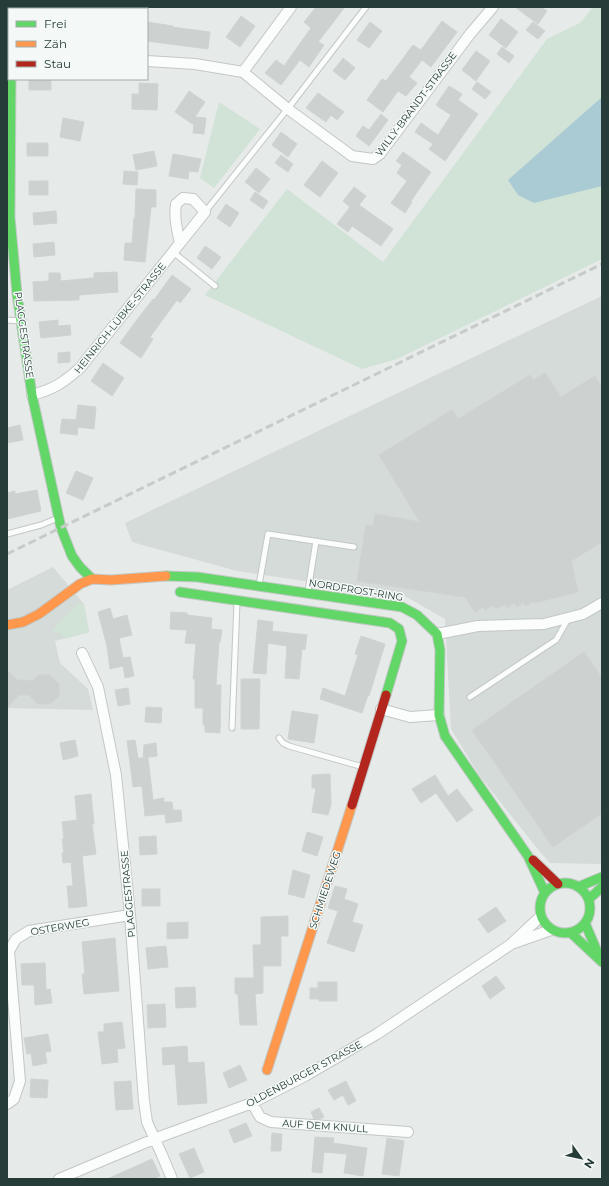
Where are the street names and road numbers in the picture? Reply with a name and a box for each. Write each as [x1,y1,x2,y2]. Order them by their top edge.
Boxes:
street label: WILLY-BRANDT-STRASSE [372,49,460,159]
street label: HEINRICH-LÜBKE-STRASSE [71,260,169,376]
street label: PLAGGESTRASSE [11,291,37,379]
street label: NORDFROST-RING [308,576,404,604]
street label: PLAGGESTRASSE [118,850,138,938]
street label: SCHMIEDEWEG [306,850,344,930]
street label: OSTERWEG [30,915,90,939]
street label: OLDENBURGER STRASSE [244,1038,364,1110]
street label: AUF DEM KNULL [282,1117,368,1135]

